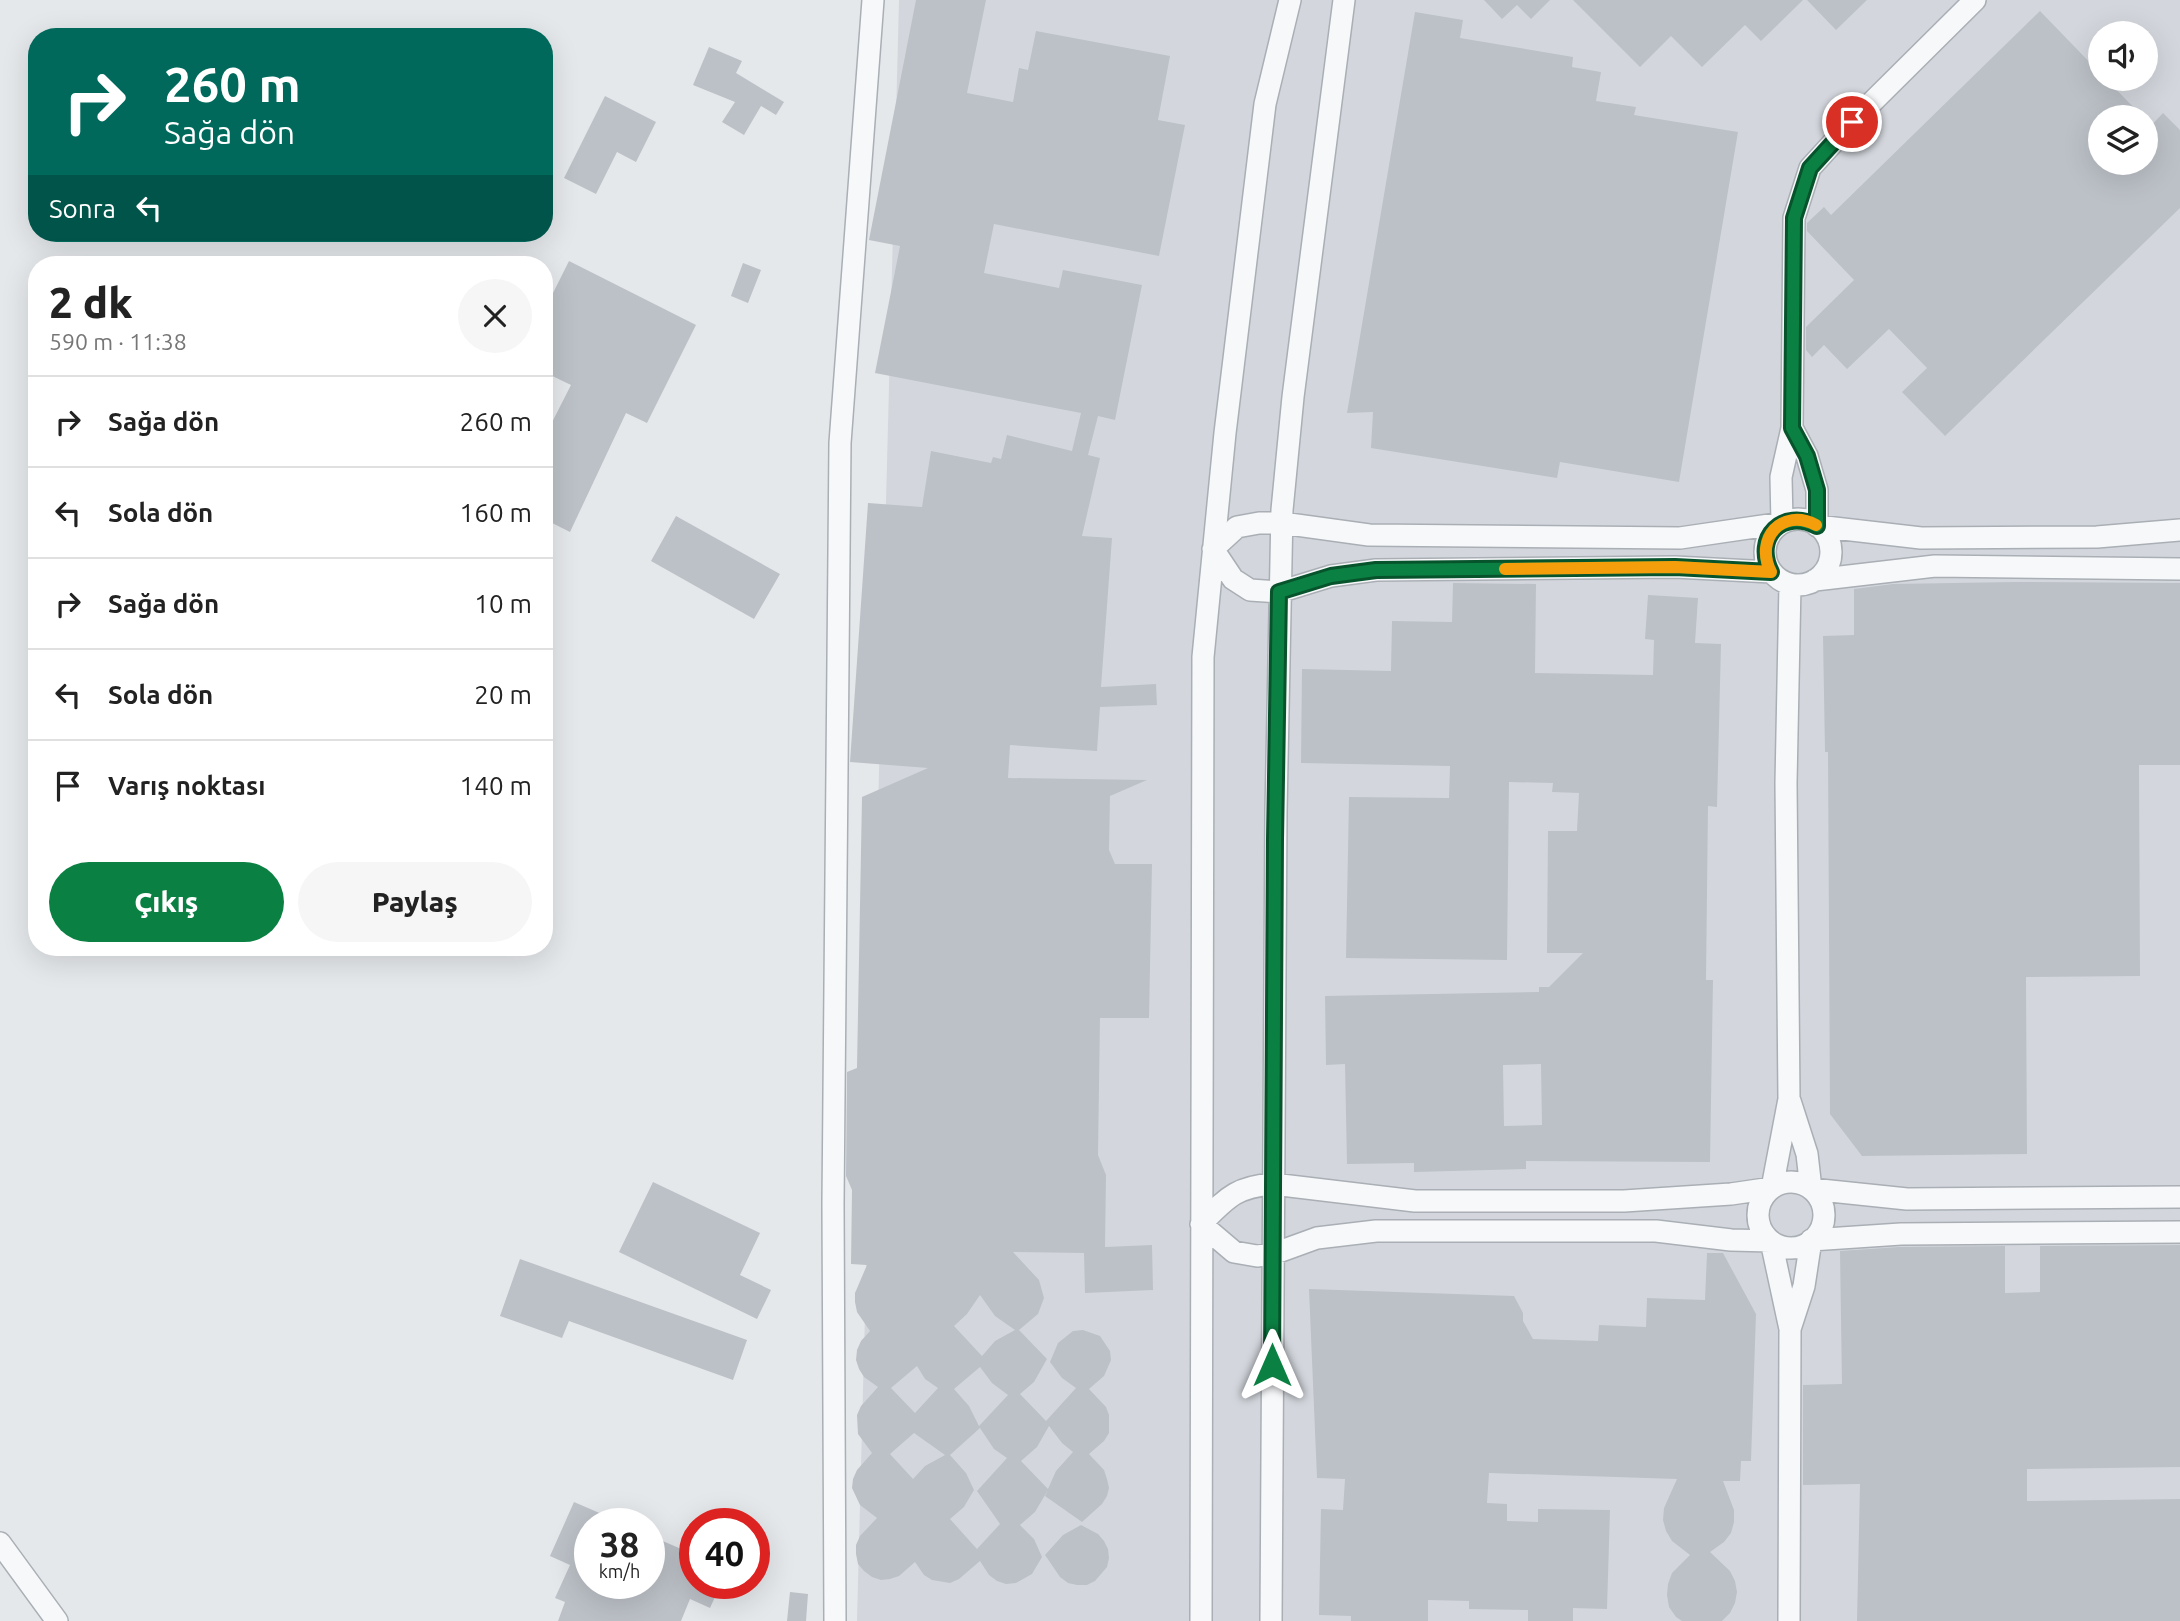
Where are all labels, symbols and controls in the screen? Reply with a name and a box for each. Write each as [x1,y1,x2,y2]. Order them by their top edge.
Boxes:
map controls [2088,21,2158,175]
button: sound [2088,21,2158,91]
icon: right [49,56,140,147]
text: 260 m [164,56,301,111]
pin [1822,92,1882,152]
icon: arrive [1833,103,1871,141]
button: layers [2088,105,2158,175]
text: Sağa dön [164,114,295,150]
icon: left [130,189,168,227]
text: Sonra [49,194,116,223]
text: 2 dk [49,279,132,326]
button: close [458,279,532,353]
text: 590 m · 11:38 [49,329,187,354]
icon: right [49,403,87,441]
text: Sağa dön [108,407,219,436]
text: 260 m [460,407,532,436]
icon: left [49,494,87,532]
text: Sola dön [108,498,213,527]
text: 160 m [460,498,532,527]
icon: right [49,585,87,623]
text: Sağa dön [108,589,219,618]
text: 10 m [474,589,532,618]
icon: left [49,676,87,714]
text: Sola dön [108,680,213,709]
text: 20 m [474,680,532,709]
icon: arrive [49,767,87,805]
text: Varış noktası [108,771,265,800]
text: 140 m [460,771,532,800]
button: Çıkış [49,862,284,942]
button: Paylaş [298,862,532,942]
position arrow [1235,1328,1309,1402]
speed limit sign: 40 [679,1508,770,1599]
text: 38 [600,1524,639,1564]
text: km/h [599,1561,640,1581]

